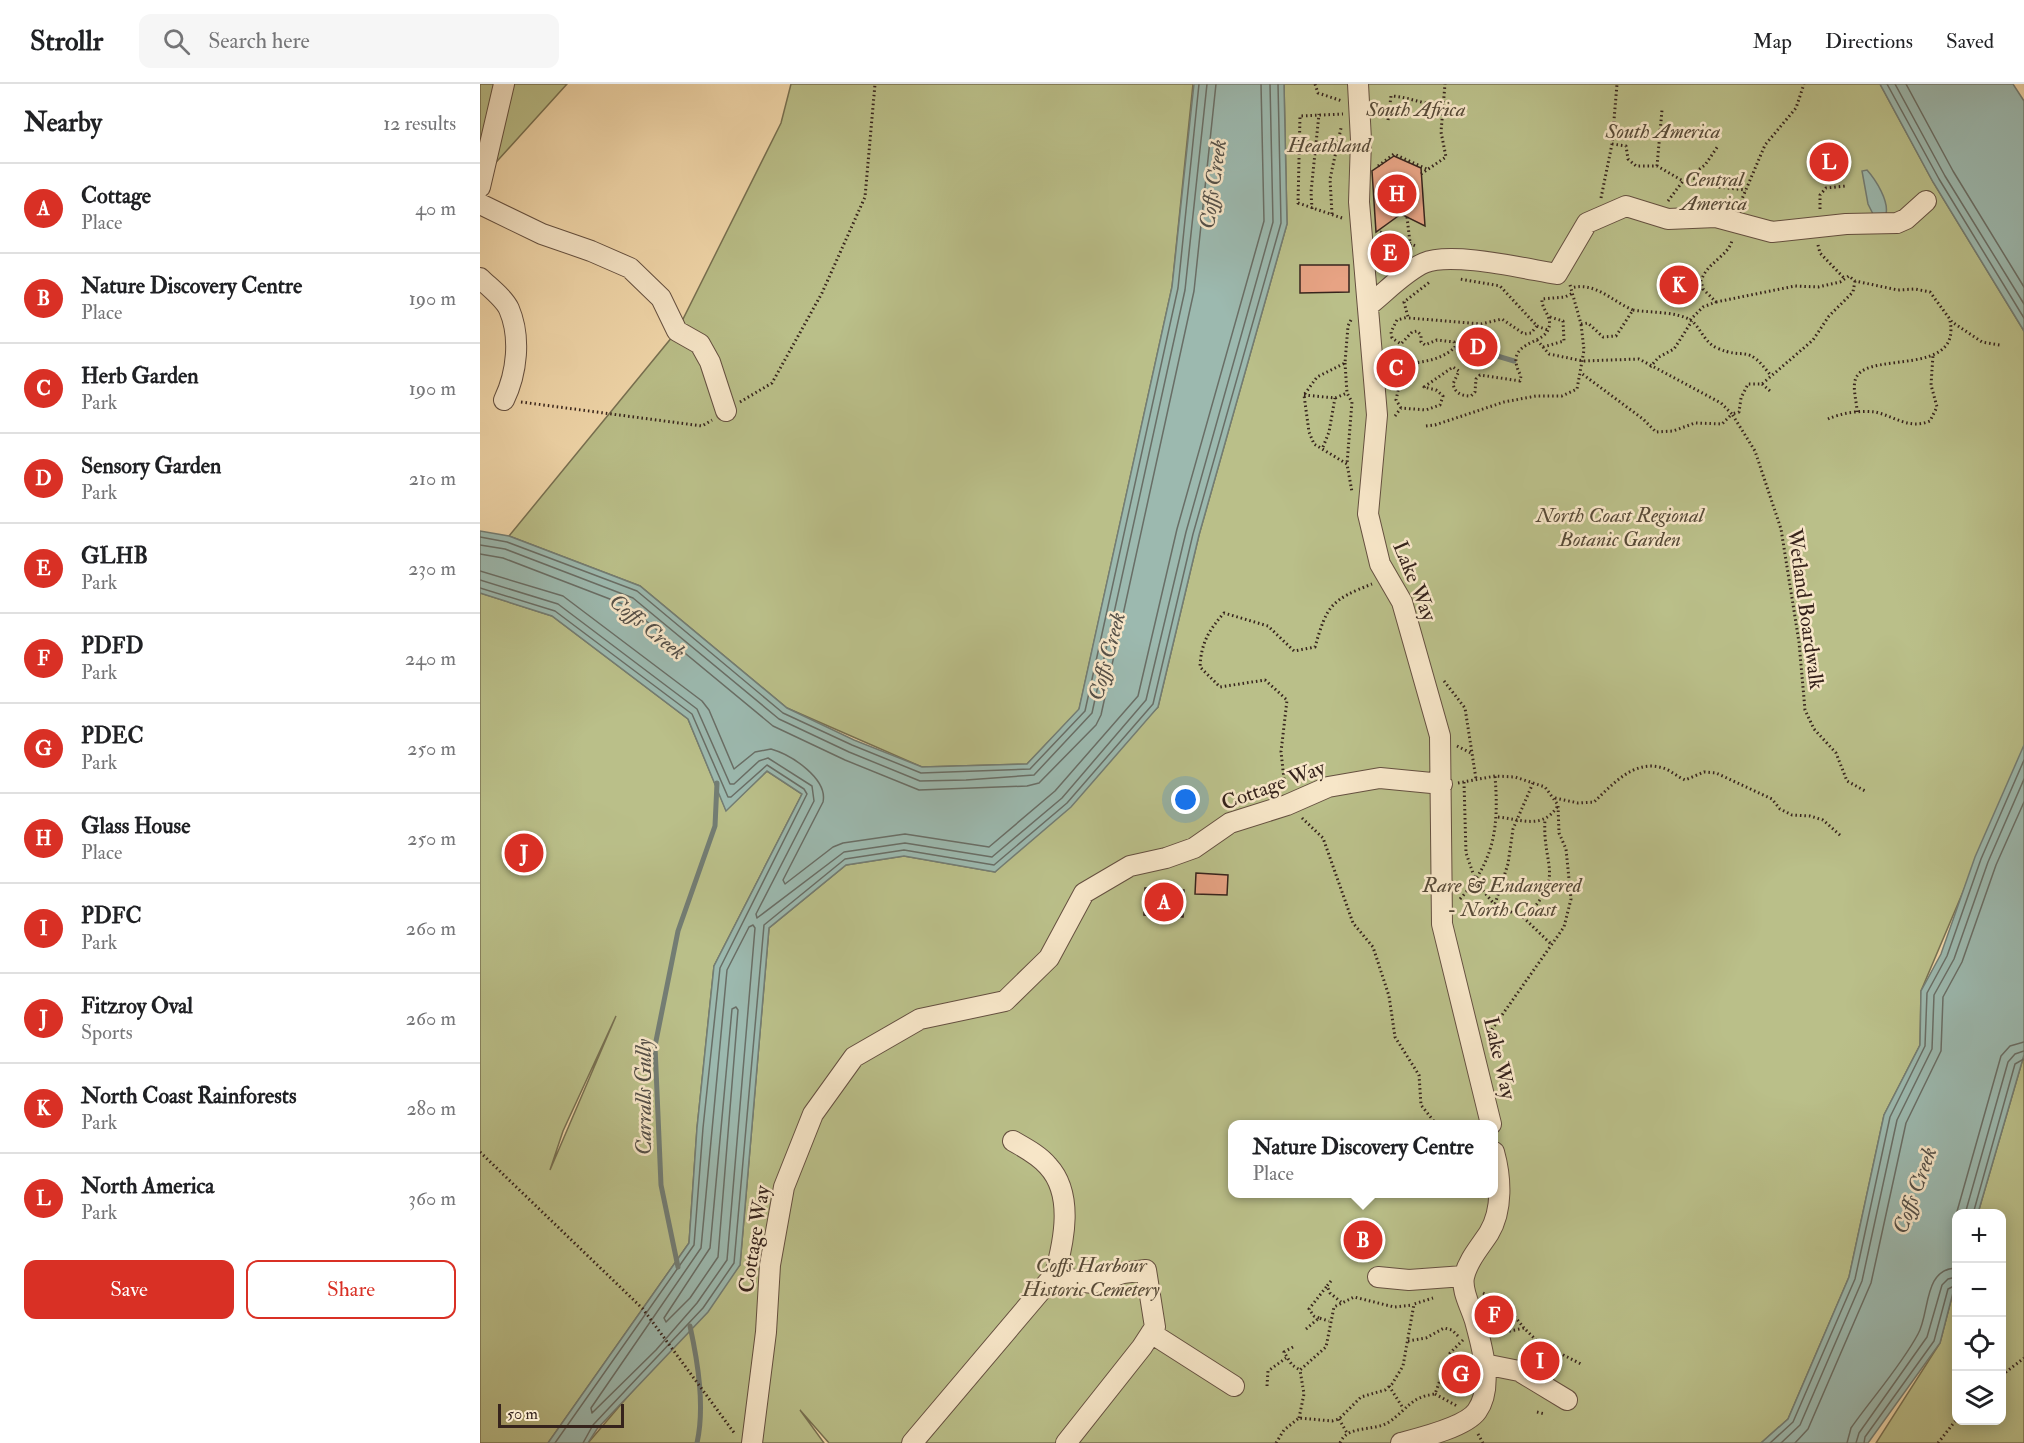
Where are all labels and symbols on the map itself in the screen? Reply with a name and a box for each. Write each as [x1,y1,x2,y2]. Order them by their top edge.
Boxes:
park label: South Africa [1365,96,1466,123]
park label: South America [1605,118,1721,145]
park label: Heathland [1286,132,1372,159]
water label: Coffs Creek [1193,137,1233,231]
pin: L [1810,140,1848,184]
park label: Central America [1679,166,1748,217]
pin: H [1378,172,1416,216]
pin: E [1370,230,1410,276]
pin: K [1660,262,1698,308]
pin: D [1458,324,1498,370]
pin: C [1376,346,1416,390]
park label: North Coast Regional Botanic Garden [1535,502,1706,553]
street label: Wetland Boardwalk [1781,526,1830,691]
street label: Lake Way [1386,537,1443,626]
water label: Coffs Creek [603,587,691,666]
water label: Coffs Creek [1082,609,1132,703]
street label: Cottage Way [1218,754,1329,817]
your location [1171,785,1200,814]
pin: J [504,830,543,876]
park label: Rare & Endangered - North Coast [1421,872,1583,923]
pin: A [1144,880,1184,924]
street label: Lake Way [1477,1014,1522,1103]
water label: Carralls Gully [630,1038,658,1155]
water label: Coffs Creek [1886,1143,1944,1238]
street label: Cottage Way [733,1183,776,1295]
pin: B [1344,1218,1382,1262]
park label: Coffs Harbour Historic Cemetery [1021,1252,1161,1303]
pin: F [1474,1292,1514,1338]
pin: I [1520,1338,1560,1384]
pin: G [1442,1352,1480,1396]
scale bar [498,1401,624,1428]

